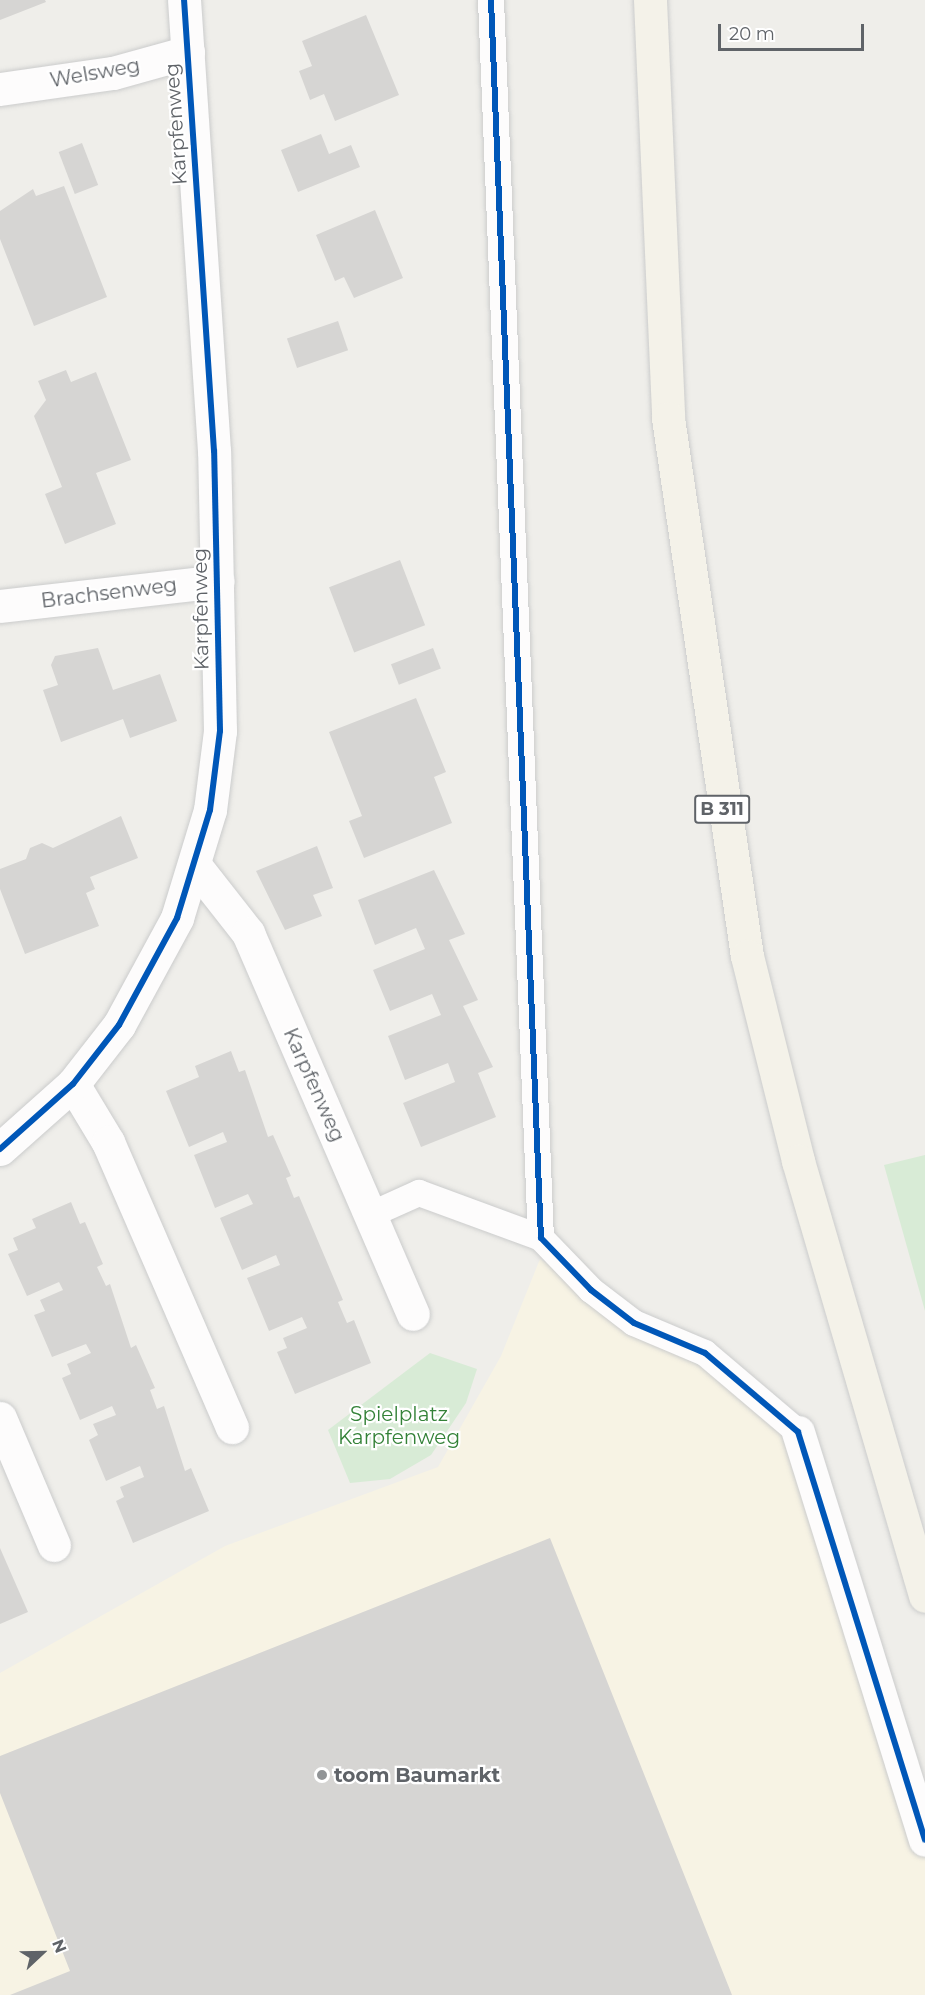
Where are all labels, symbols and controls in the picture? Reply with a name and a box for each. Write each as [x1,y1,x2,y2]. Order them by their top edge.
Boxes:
scale bar [721,12,866,50]
text: 20 m [729,23,775,45]
street label: Welsweg [48,53,142,93]
street label: Karpfenweg [160,62,192,186]
street label: Karpfenweg [188,548,214,670]
street label: Brachsenweg [40,573,178,613]
road number: B 311 [694,794,750,824]
street label: Karpfenweg [278,1024,350,1146]
park label: Spielplatz Karpfenweg [338,1403,460,1450]
place label: toom Baumarkt [334,1763,500,1787]
marker: toom Baumarkt [315,1768,329,1782]
north arrow [12,1923,72,1983]
text: N [48,1937,70,1956]

